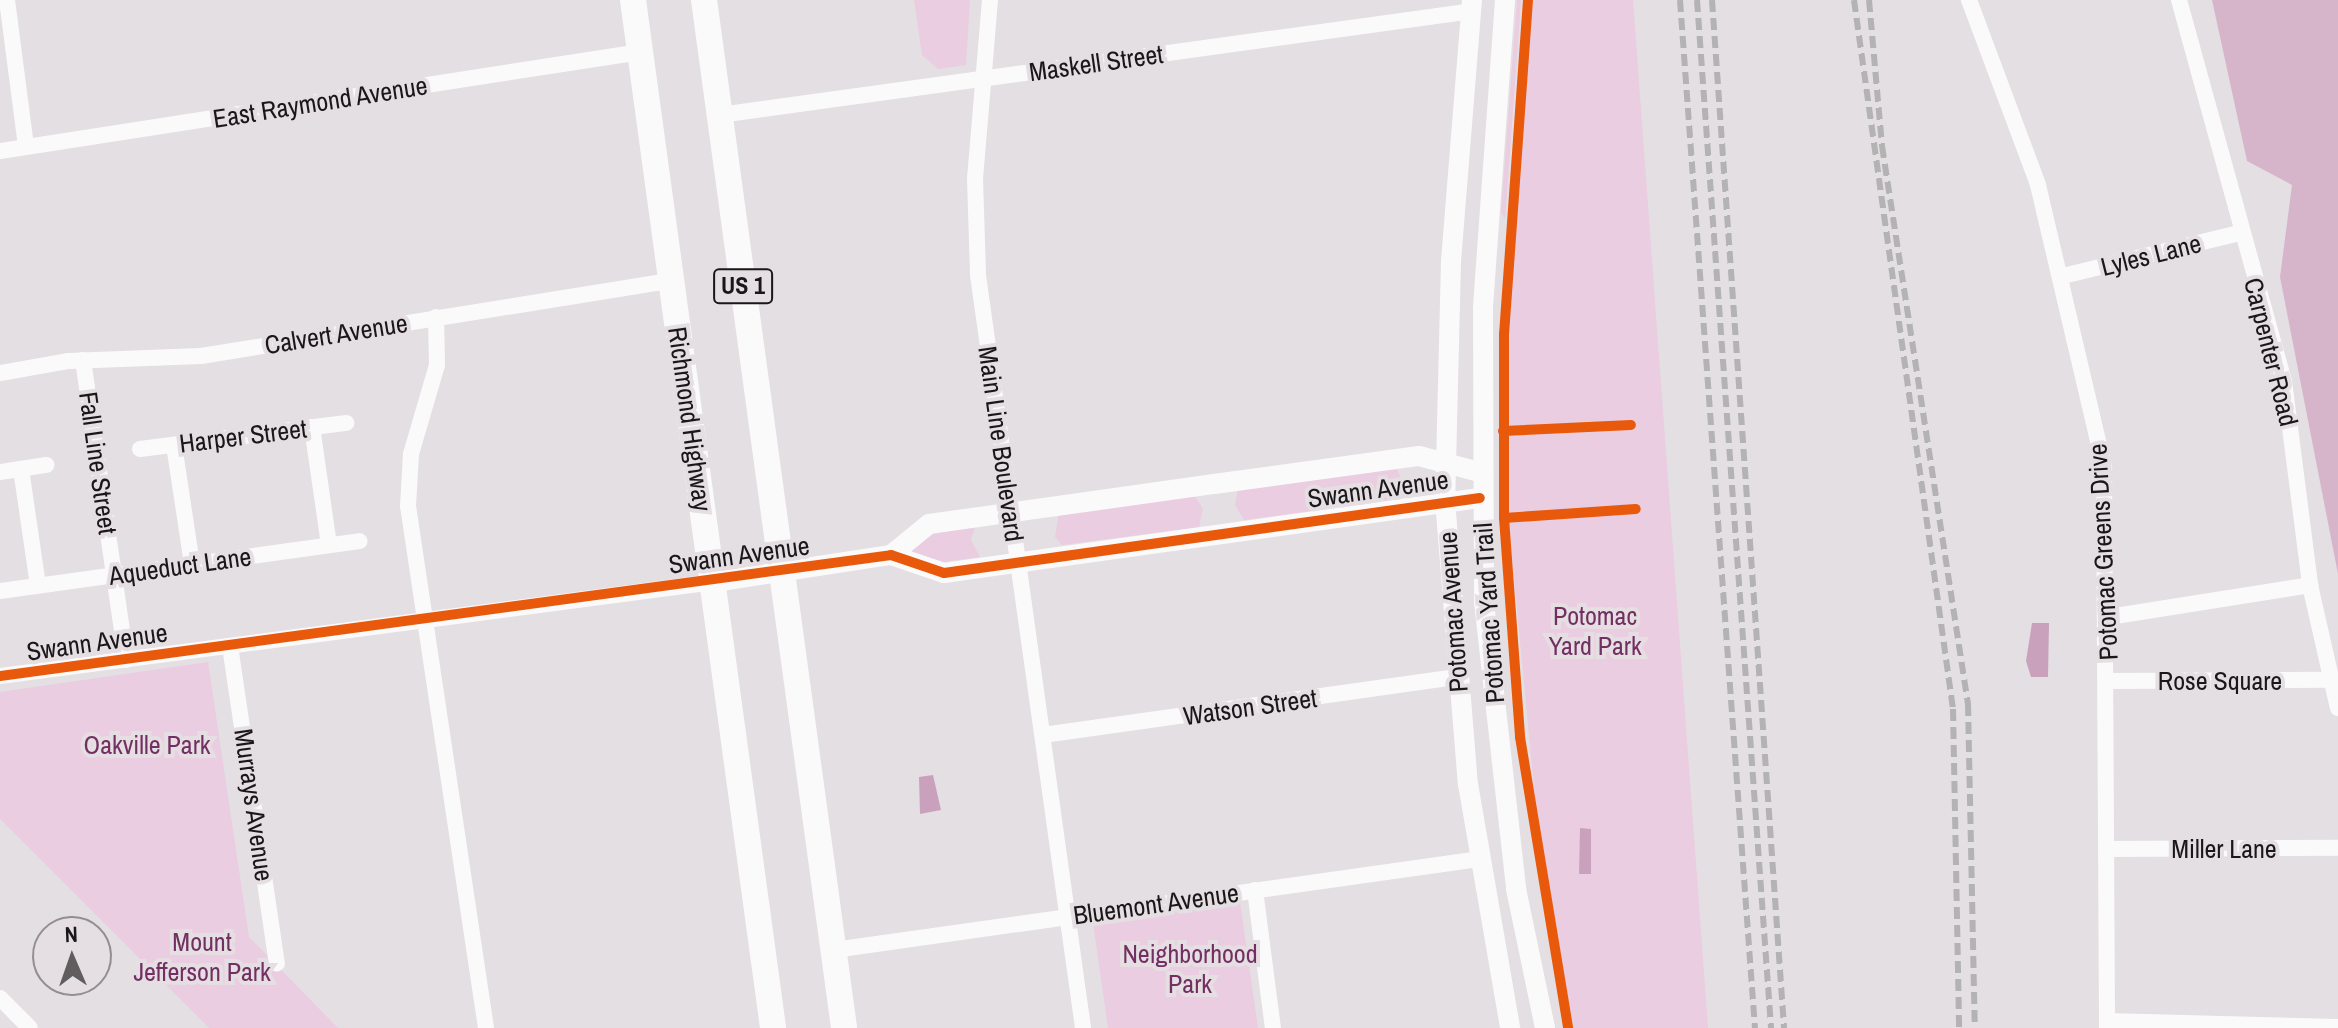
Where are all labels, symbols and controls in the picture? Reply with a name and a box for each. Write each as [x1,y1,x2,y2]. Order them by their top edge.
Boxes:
street label: Maskell Street [1027,38,1165,88]
street label: East Raymond Avenue [210,70,430,134]
street label: Lyles Lane [2098,227,2204,283]
road number: US 1 [713,266,773,306]
street label: Carpenter Road [2238,275,2304,429]
street label: Calvert Avenue [262,307,410,361]
street label: Richmond Highway [662,325,718,513]
street label: Main Line Boulevard [972,344,1030,544]
street label: Fall Line Street [73,390,123,536]
street label: Harper Street [178,413,308,459]
street label: Potomac Greens Drive [2082,443,2124,661]
street label: Swann Avenue [1305,464,1451,514]
street label: Potomac Yard Trail [1467,521,1511,705]
street label: Swann Avenue [666,530,812,580]
street label: Potomac Avenue [1432,530,1474,694]
street label: Aqueduct Lane [107,541,253,591]
park label: Potomac Yard Park [1548,600,1642,662]
street label: Swann Avenue [24,617,170,667]
street label: Rose Square [2158,665,2282,697]
street label: Watson Street [1181,682,1319,732]
street label: Murrays Avenue [228,726,280,884]
park label: Oakville Park [84,729,210,761]
street label: Miller Lane [2171,833,2277,865]
street label: Bluemont Avenue [1071,877,1241,931]
north arrow [32,916,112,996]
text: N [64,919,78,949]
park label: Mount Jefferson Park [133,926,271,988]
park label: Neighborhood Park [1122,938,1258,1000]

